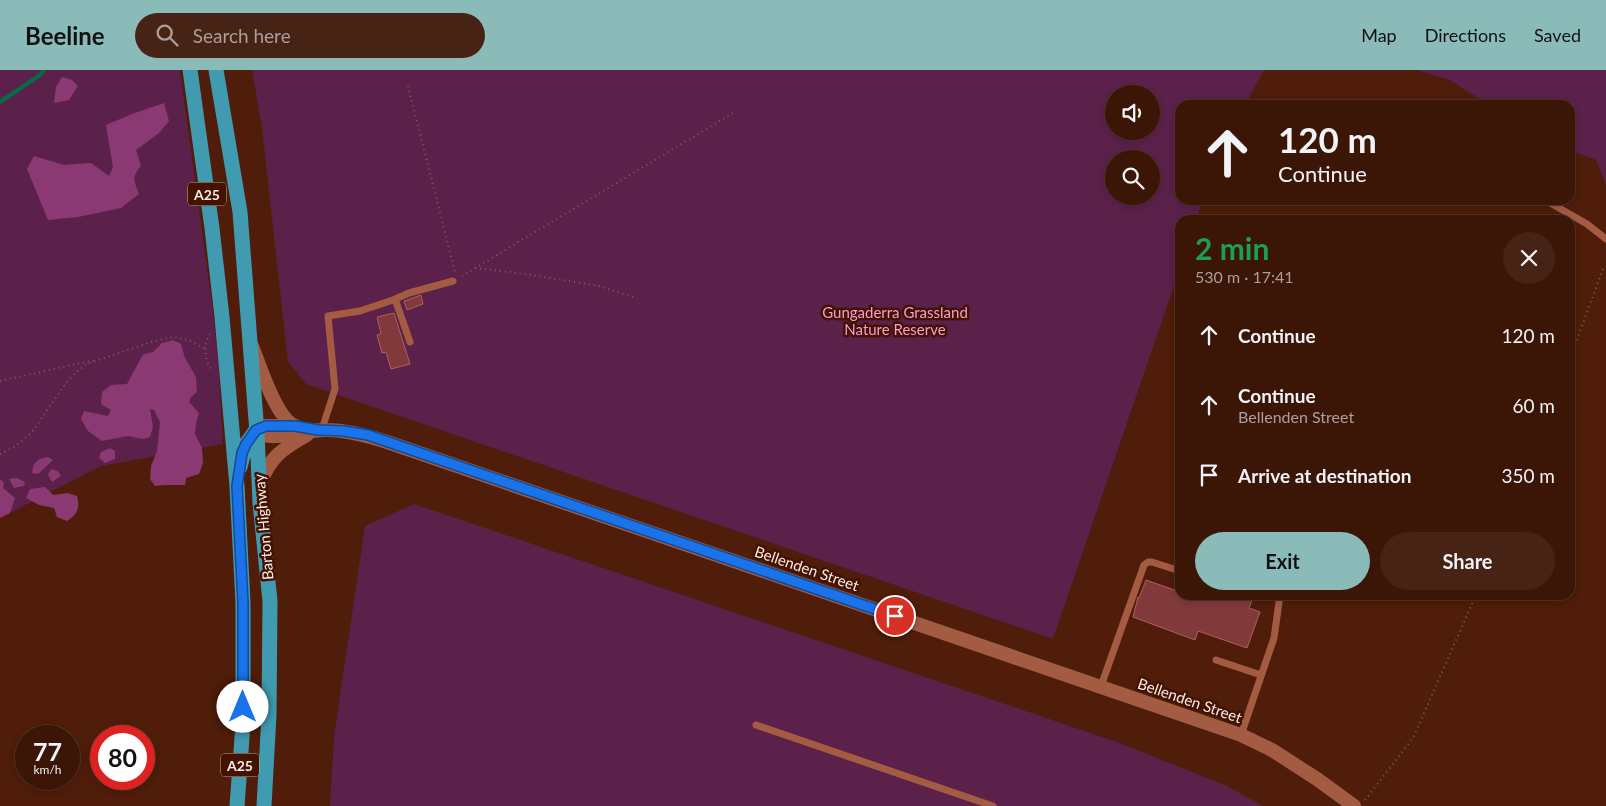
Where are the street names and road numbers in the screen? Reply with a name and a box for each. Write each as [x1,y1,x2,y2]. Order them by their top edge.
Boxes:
road number: A25 [188,182,226,206]
street label: Barton Highway [249,473,277,581]
street label: Bellenden Street [753,542,862,594]
street label: Bellenden Street [1136,674,1245,726]
road number: A25 [221,754,259,776]

